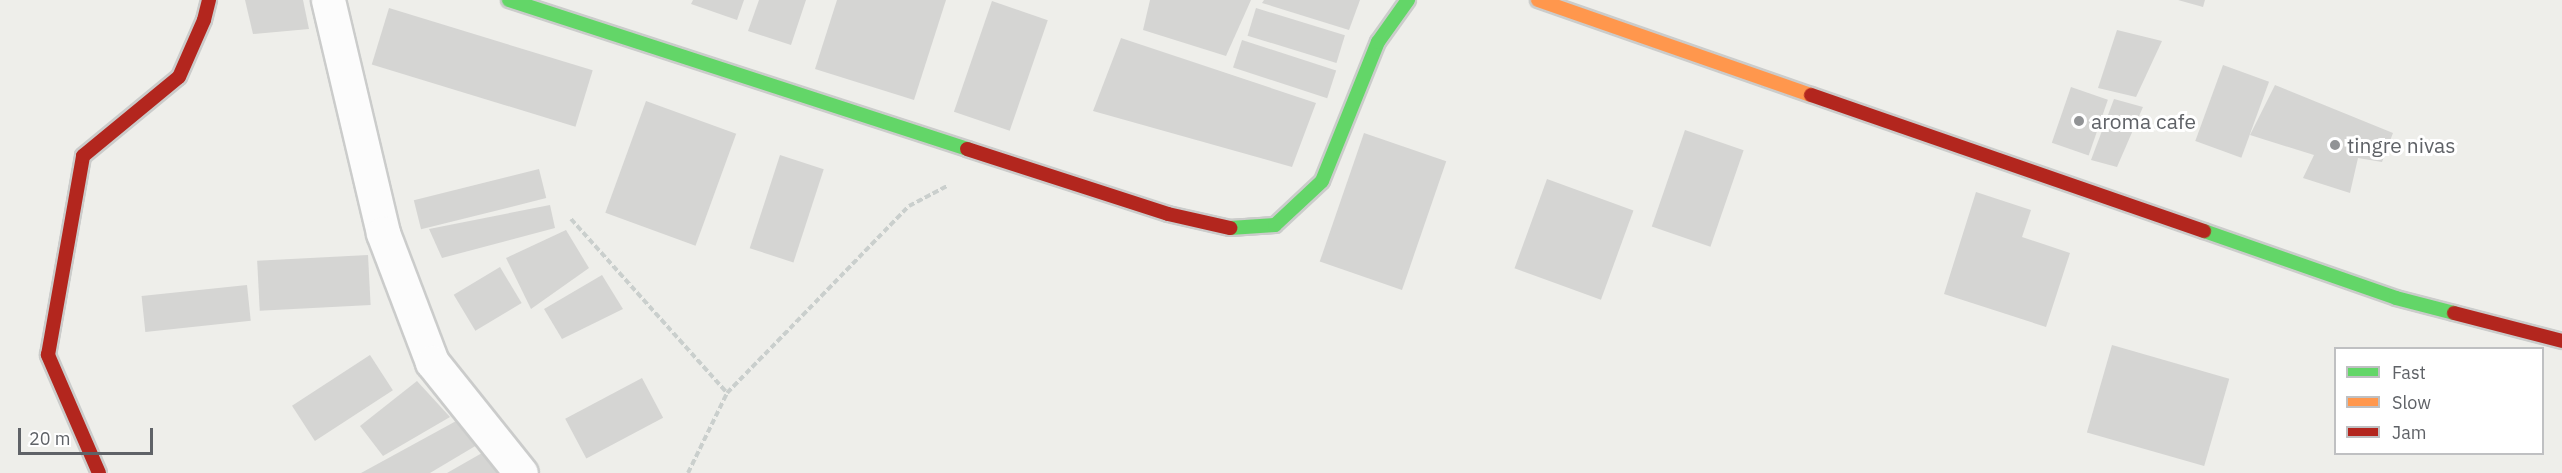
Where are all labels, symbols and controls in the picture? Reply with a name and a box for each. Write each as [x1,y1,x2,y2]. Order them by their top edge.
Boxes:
place label: aroma cafe [2091,108,2196,134]
marker: aroma cafe [2072,114,2086,128]
place label: tingre nivas [2347,132,2455,158]
marker: tingre nivas [2328,138,2342,152]
legend [2334,347,2544,455]
text: Fast [2392,361,2426,384]
text: Slow [2392,391,2431,414]
scale bar [21,416,156,454]
text: Jam [2392,421,2427,444]
text: 20 m [29,427,71,450]

